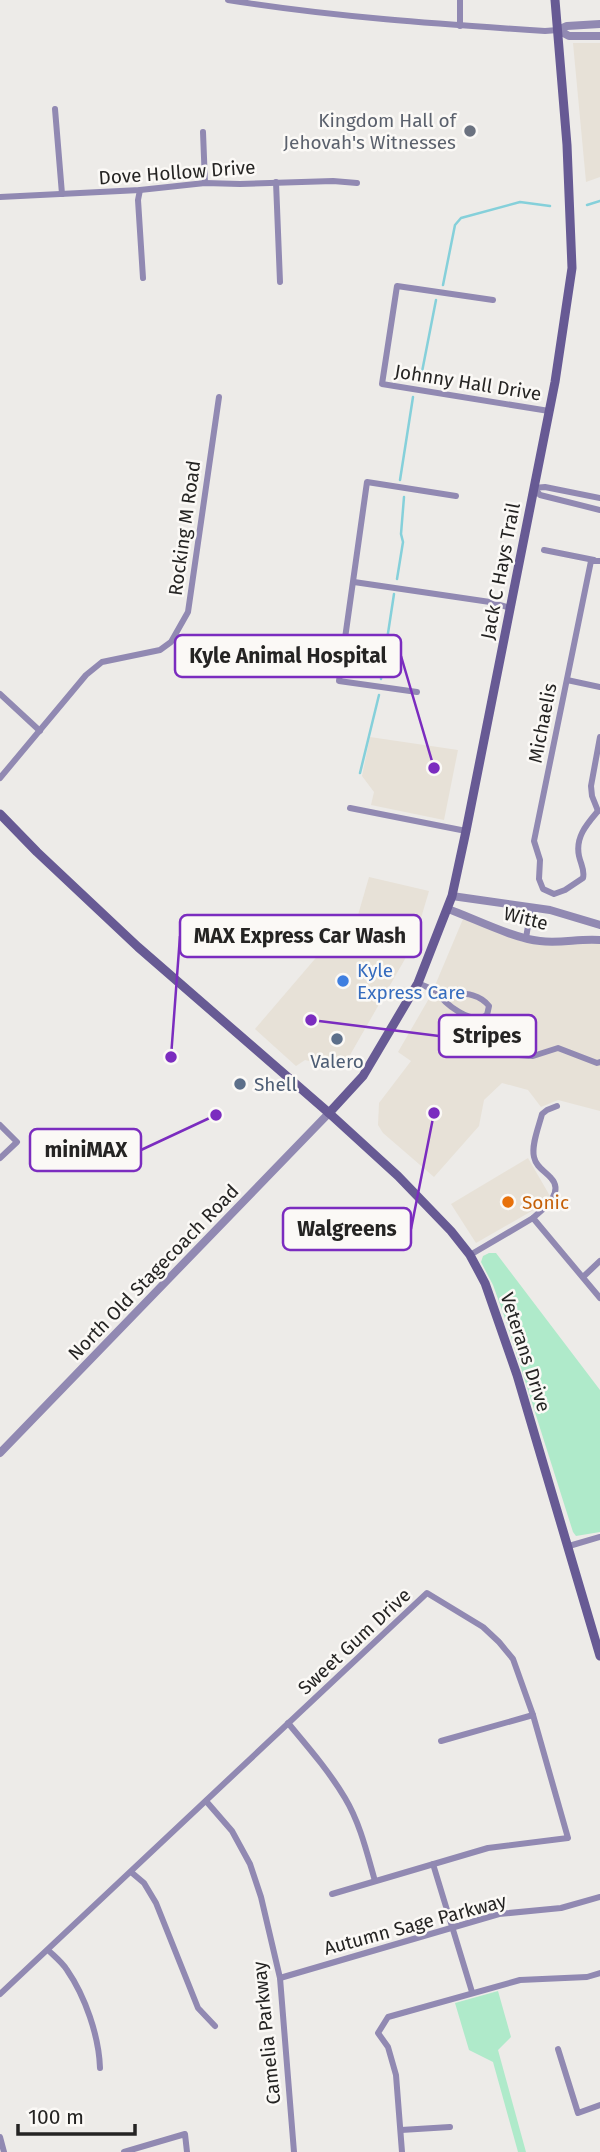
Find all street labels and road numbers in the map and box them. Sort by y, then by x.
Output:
street label: Dove Hollow Drive [98,156,256,189]
street label: Johnny Hall Drive [393,360,543,405]
street label: Rocking M Road [164,459,205,597]
street label: Jack C Hays Trail [476,500,525,641]
street label: Michaelis [523,681,562,765]
street label: Witte [501,902,550,935]
street label: North Old Stagecoach Road [63,1180,243,1365]
street label: Veterans Drive [495,1290,556,1415]
street label: Sweet Gum Drive [293,1583,415,1699]
street label: Autumn Sage Parkway [321,1889,510,1960]
street label: Camelia Parkway [247,1960,285,2106]

